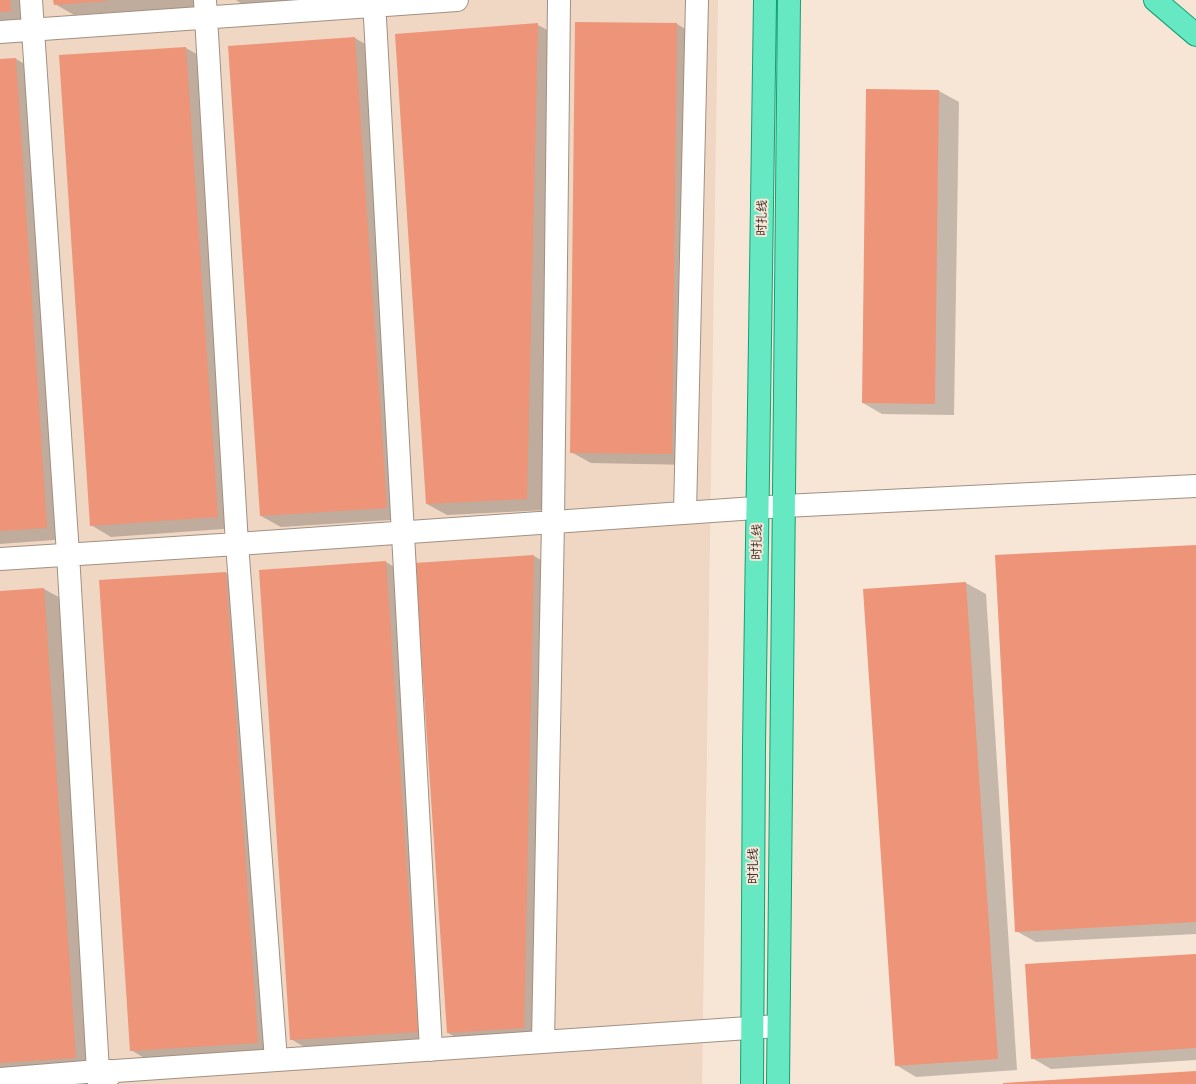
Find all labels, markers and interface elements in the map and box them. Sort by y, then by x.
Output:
street label: 时扎线 [754,200,770,236]
street label: 时扎线 [749,524,765,560]
street label: 时扎线 [746,848,760,884]

